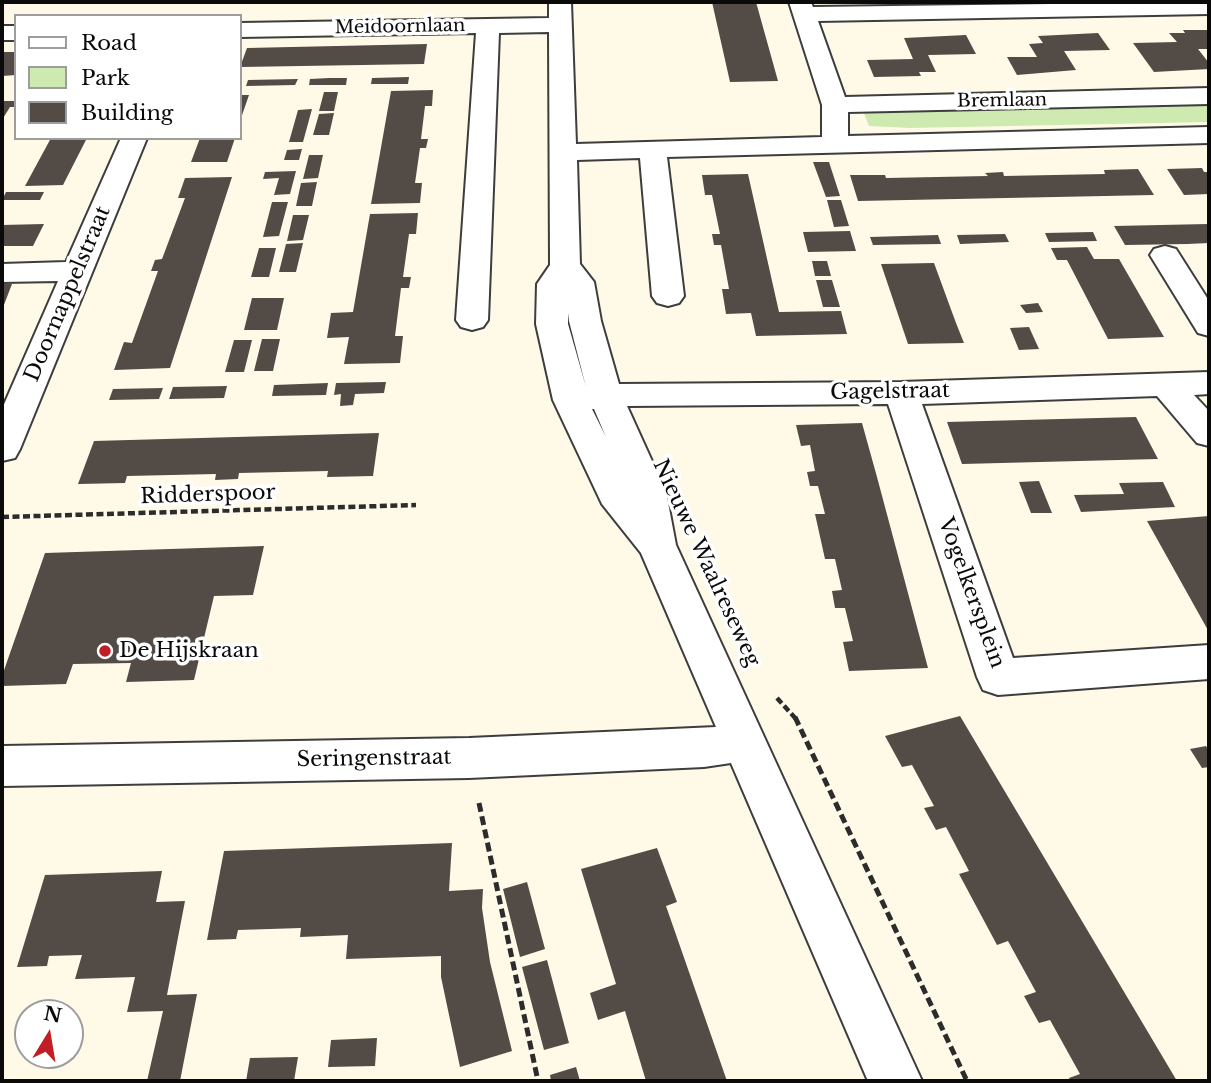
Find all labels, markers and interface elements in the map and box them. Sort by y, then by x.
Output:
legend [14,14,242,140]
street label: Meidoornlaan [335,15,465,39]
text: Road [81,30,137,56]
text: Park [81,65,130,91]
street label: Bremlaan [957,89,1047,113]
text: Building [81,100,173,126]
street label: Doornappelstraat [20,202,116,386]
street label: Gagelstraat [830,378,950,406]
street label: Nieuwe Waalreseweg [647,455,765,671]
street label: Ridderspoor [140,480,276,510]
street label: Vogelkersplein [932,514,1010,672]
place label: De Hijskraan [119,638,259,664]
marker: De Hijskraan [97,643,113,659]
street label: Seringenstraat [296,745,452,773]
north arrow [14,999,84,1069]
text: N [42,1002,64,1028]

